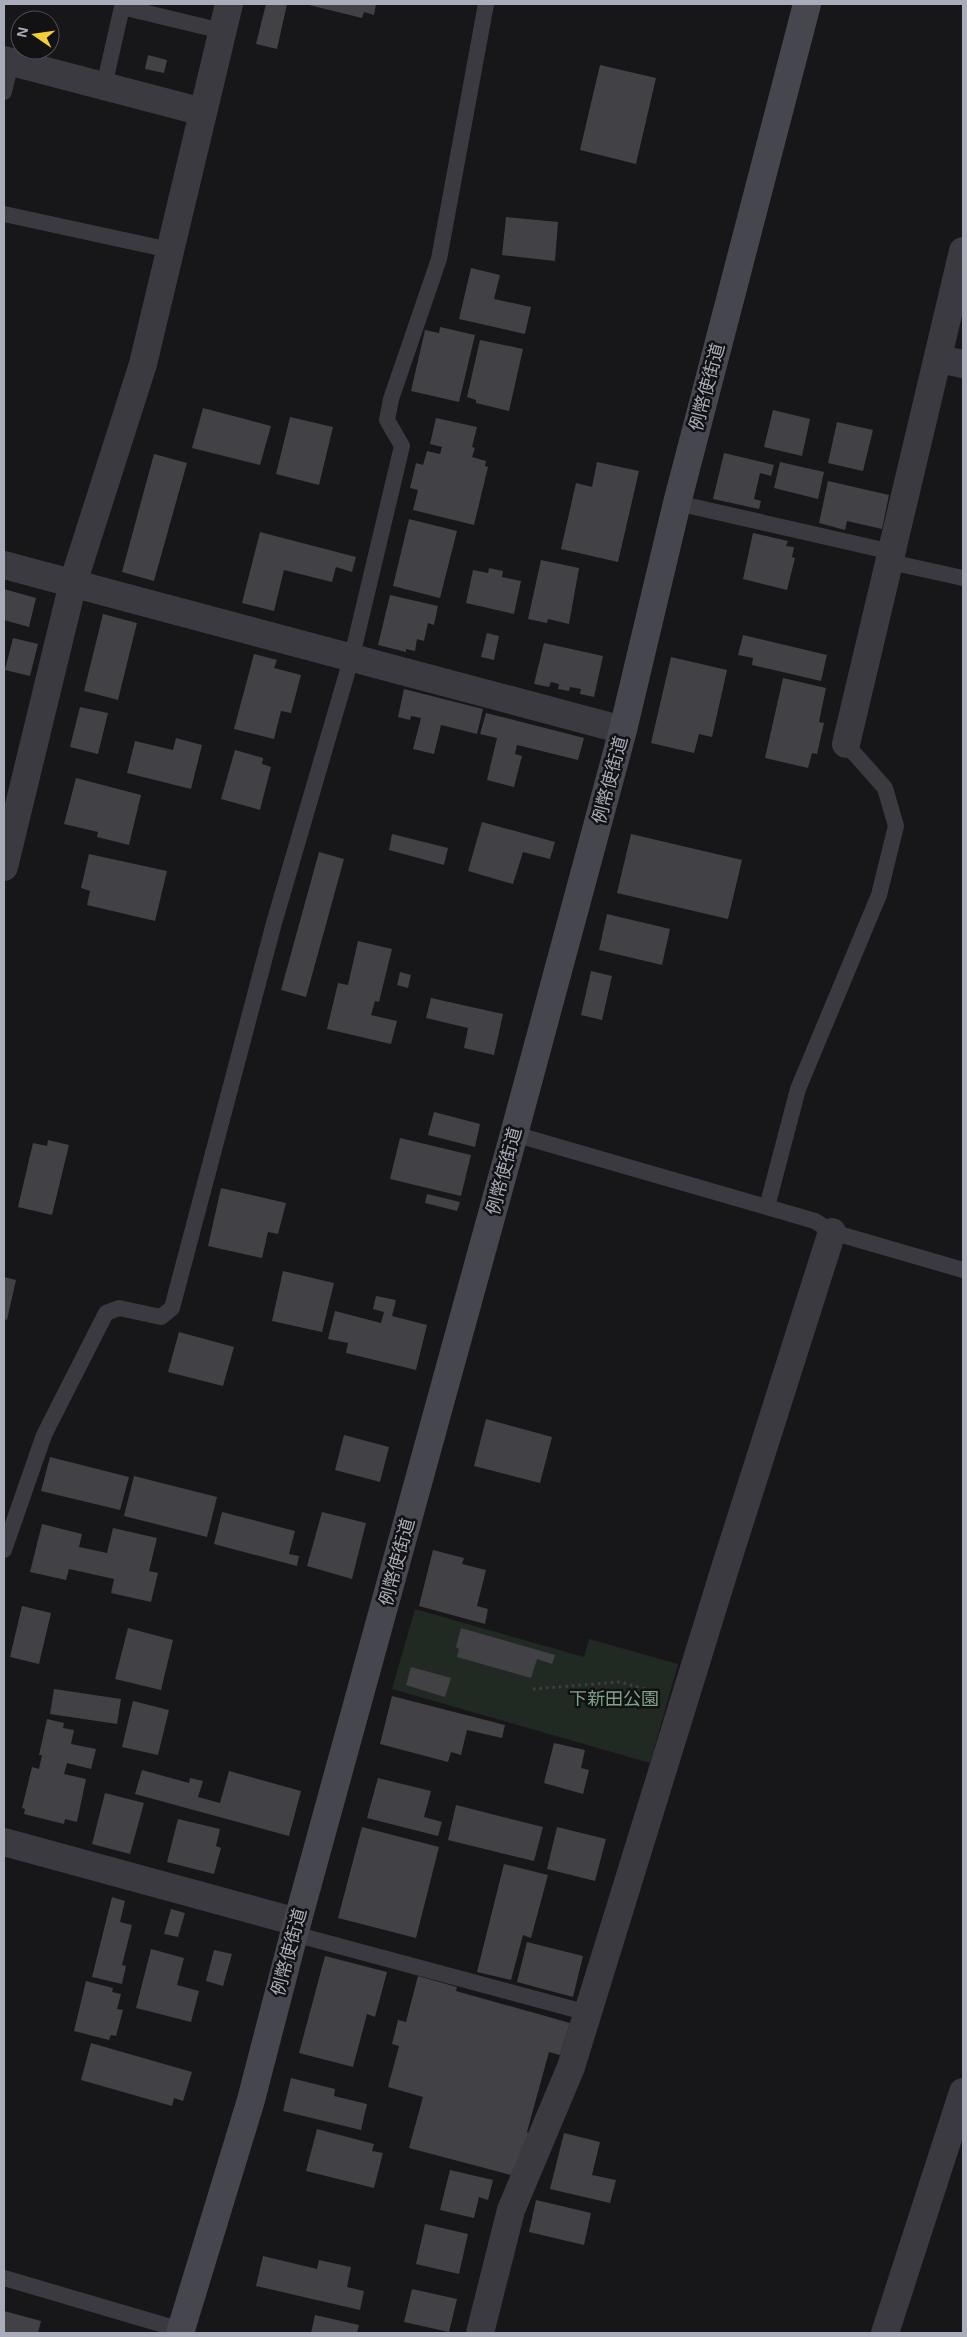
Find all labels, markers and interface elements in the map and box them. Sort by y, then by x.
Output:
north arrow [10,10,60,60]
text: N [13,25,31,39]
street label: 例幣使街道 [686,341,728,433]
street label: 例幣使街道 [589,734,631,826]
street label: 例幣使街道 [483,1125,525,1217]
street label: 例幣使街道 [376,1516,418,1608]
park label: 下新田公園 [569,1689,659,1709]
street label: 例幣使街道 [268,1906,310,1998]

